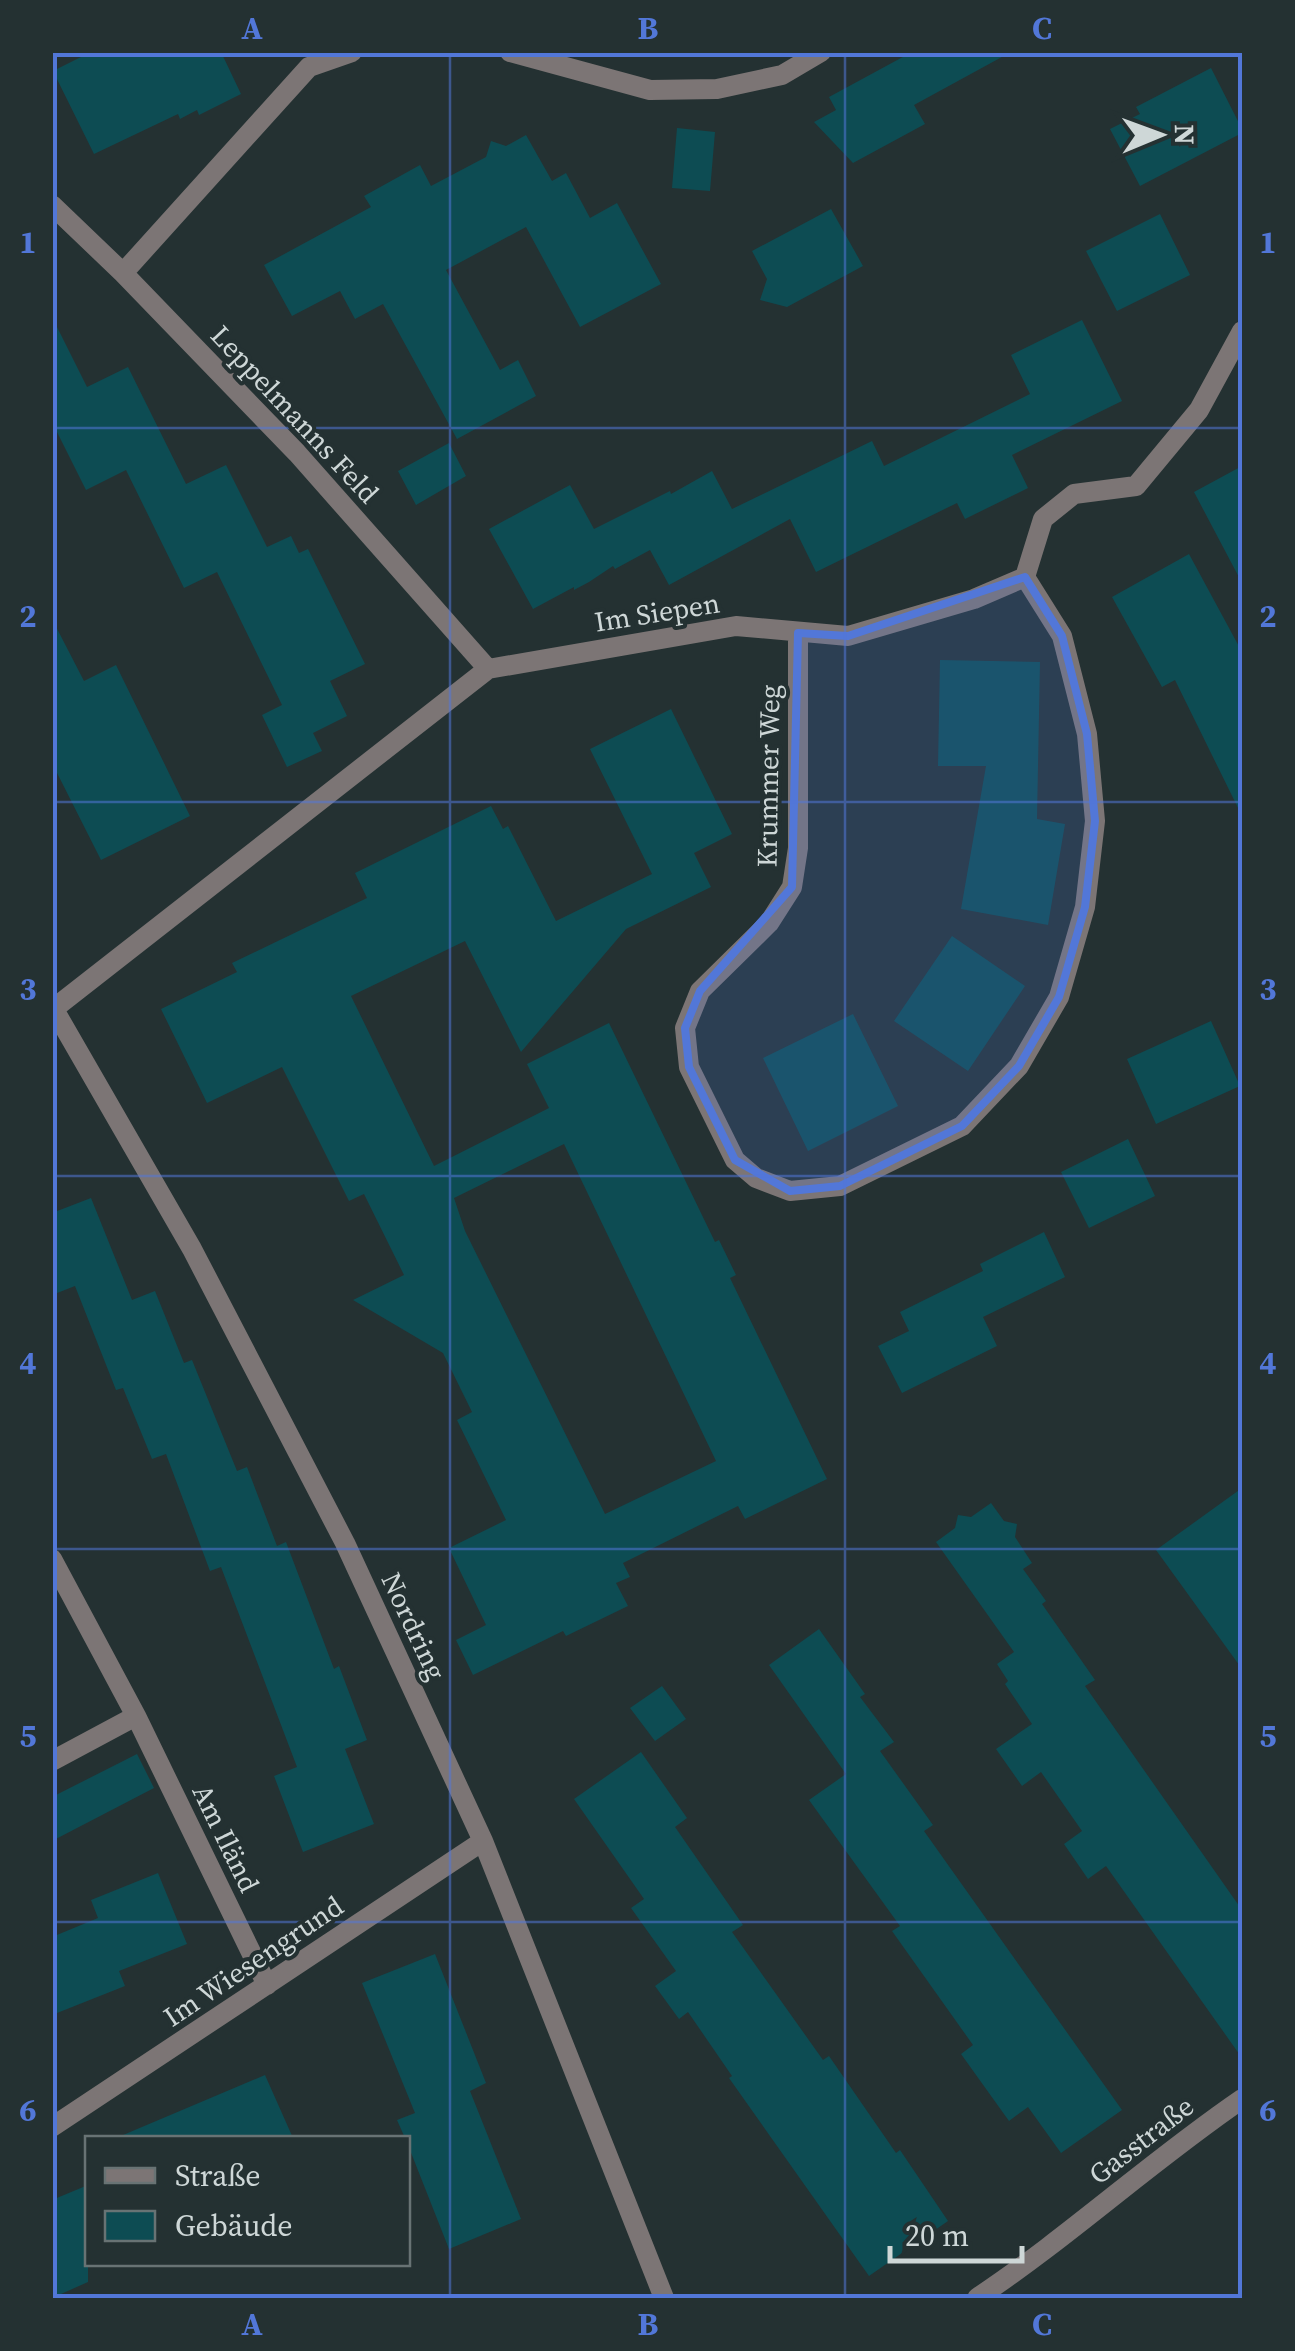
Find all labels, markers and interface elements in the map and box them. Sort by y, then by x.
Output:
text: A [241,6,263,50]
text: B [638,6,659,50]
text: C [1032,6,1052,50]
north arrow [1110,85,1210,185]
text: N [1166,124,1204,145]
text: 1 [19,220,37,264]
text: 1 [1259,220,1277,264]
street label: Leppelmanns Feld [202,317,388,511]
street label: Im Siepen [592,583,722,641]
text: 2 [19,594,37,638]
text: 2 [1259,594,1277,638]
street label: Krummer Weg [747,684,789,868]
text: 3 [19,967,37,1011]
text: 3 [1259,967,1277,1011]
text: 4 [19,1341,37,1385]
text: 4 [1259,1341,1277,1385]
street label: Nordring [373,1566,455,1686]
text: 5 [19,1714,37,1758]
text: 5 [1259,1714,1277,1758]
street label: Am Iländ [184,1778,268,1898]
street label: Im Wiesengrund [156,1887,350,2035]
street label: Gasstraße [1081,2087,1201,2193]
text: 6 [19,2088,37,2132]
text: 6 [1259,2088,1277,2132]
legend [85,2136,410,2266]
text: Straße [175,2155,261,2196]
scale bar [890,2201,1022,2263]
text: Gebäude [175,2205,293,2246]
text: 20 m [905,2215,969,2256]
text: A [241,2302,263,2346]
text: B [638,2302,659,2346]
text: C [1032,2302,1052,2346]

